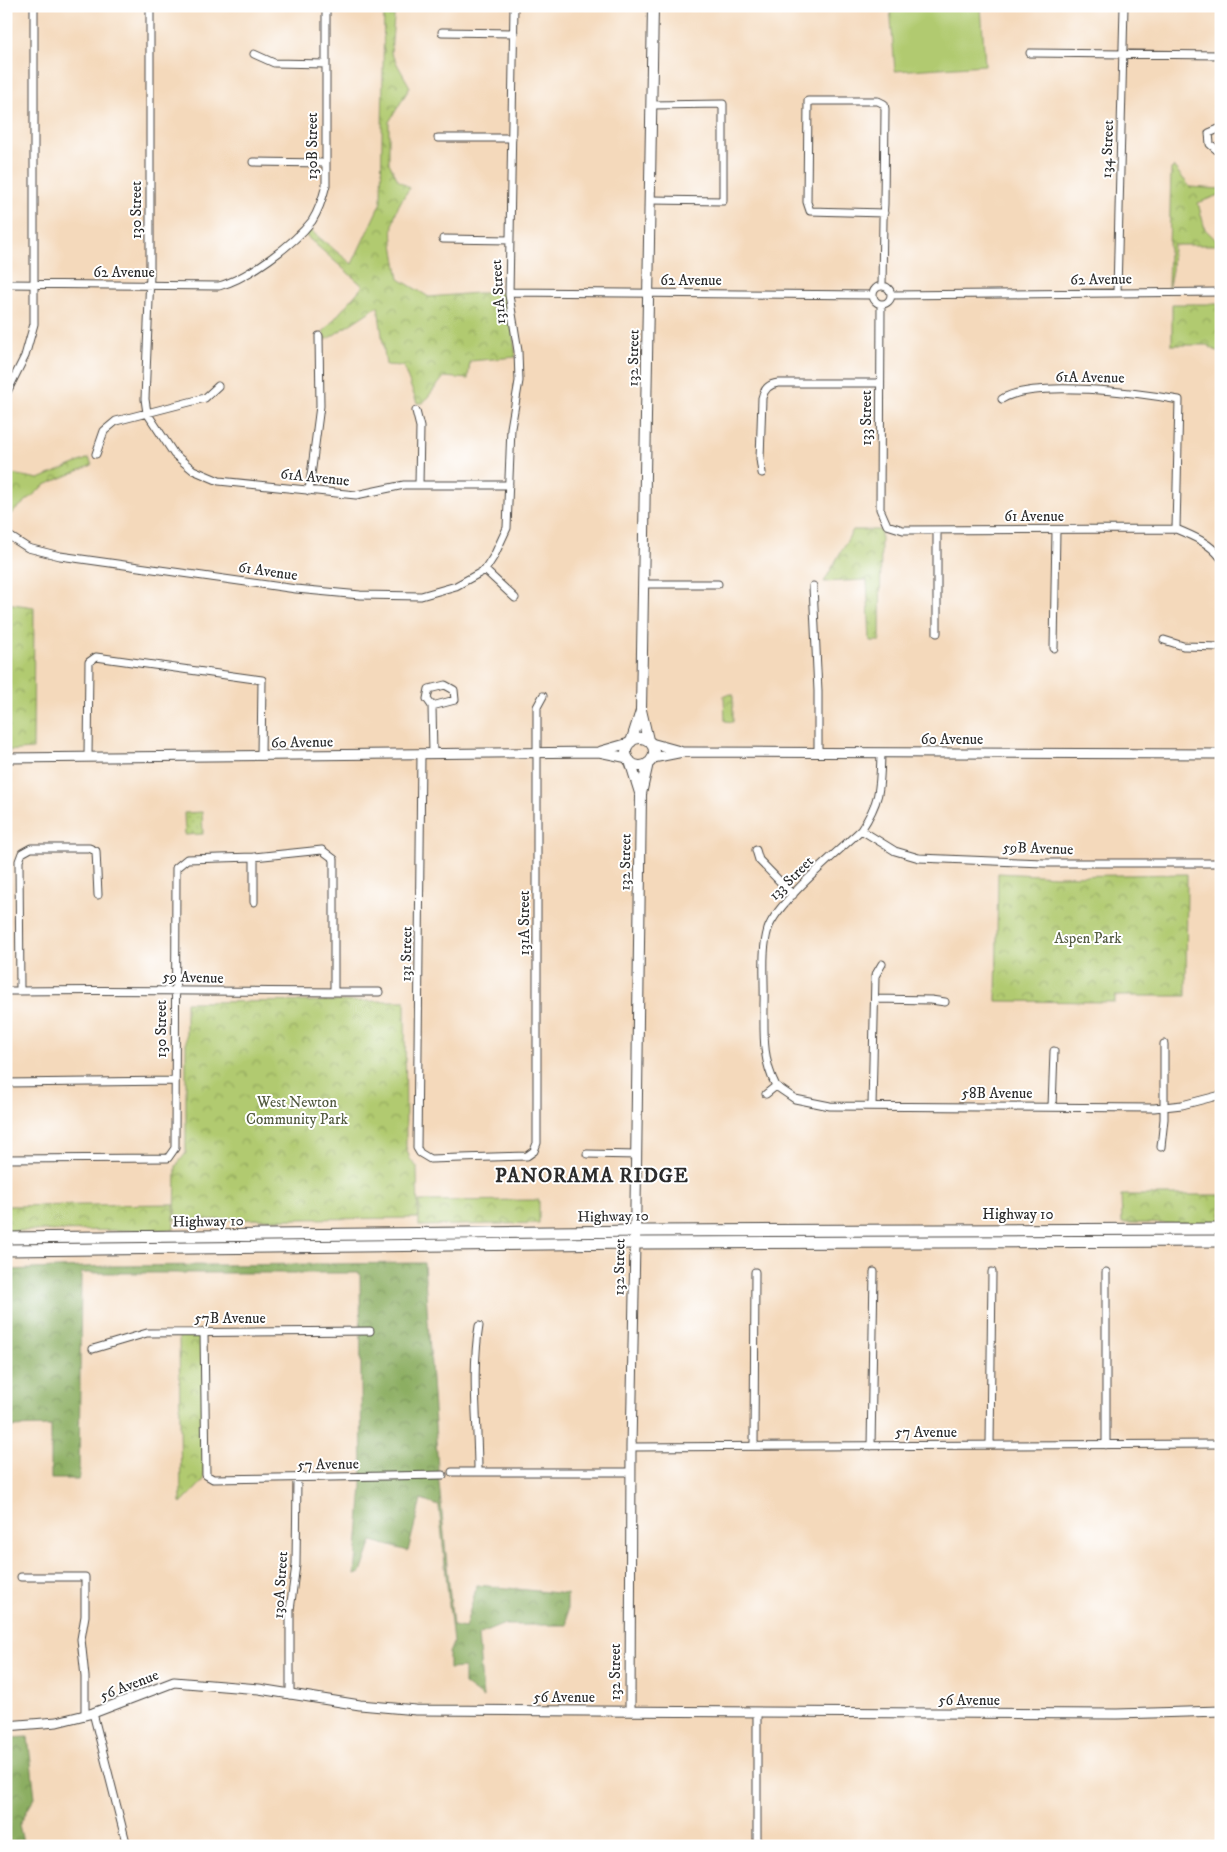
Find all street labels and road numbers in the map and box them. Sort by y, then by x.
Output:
street label: 130B Street [303,112,322,180]
street label: 134 Street [1097,119,1118,179]
street label: 130 Street [127,181,146,239]
street label: 131A Street [487,259,510,325]
street label: 62 Avenue [93,263,155,282]
street label: 62 Avenue [1070,269,1132,290]
street label: 62 Avenue [660,271,722,290]
street label: 132 Street [624,329,644,387]
street label: 61A Avenue [1055,367,1125,388]
street label: 133 Street [857,390,876,446]
street label: 61A Avenue [280,464,350,491]
street label: 61 Avenue [1004,507,1064,526]
street label: 61 Avenue [237,558,299,585]
street label: 60 Avenue [921,730,983,749]
street label: 60 Avenue [271,732,333,753]
street label: 132 Street [616,833,636,891]
street label: 59B Avenue [1002,838,1074,859]
street label: 133 Street [765,852,818,905]
street label: 131A Street [515,890,534,955]
street label: 131 Street [397,926,416,982]
street label: 59 Avenue [162,967,224,988]
street label: 130 Street [152,1000,171,1058]
street label: 58B Avenue [962,1084,1032,1103]
street label: Highway 10 [982,1205,1054,1224]
street label: Highway 10 [577,1206,649,1227]
street label: Highway 10 [172,1211,244,1232]
street label: 132 Street [610,1238,630,1296]
street label: 57B Avenue [194,1309,266,1328]
street label: 57 Avenue [895,1423,957,1442]
street label: 57 Avenue [297,1454,359,1475]
street label: 130A Street [269,1551,292,1619]
street label: 132 Street [606,1643,625,1701]
street label: 56 Avenue [97,1666,161,1705]
street label: 56 Avenue [533,1688,595,1707]
street label: 56 Avenue [938,1691,1000,1710]

